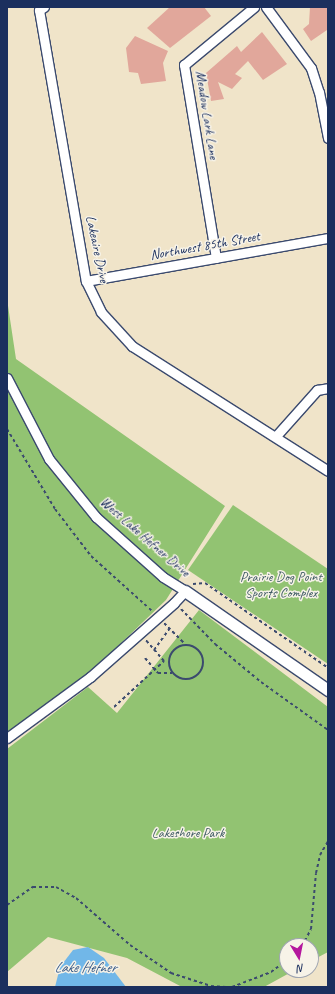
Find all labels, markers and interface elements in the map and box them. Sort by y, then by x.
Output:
street label: Meadow Lark Lane [192,69,222,161]
street label: Lakeaire Drive [82,214,112,284]
street label: Northwest 85th Street [149,228,261,264]
street label: West Lake Hefner Drive [97,493,193,581]
park label: Prairie Dog Point Sports Complex [240,569,322,602]
park label: Lakeshore Park [152,825,224,841]
north arrow [279,938,319,978]
water label: Lake Hefner [54,959,116,977]
text: N [296,961,305,976]

